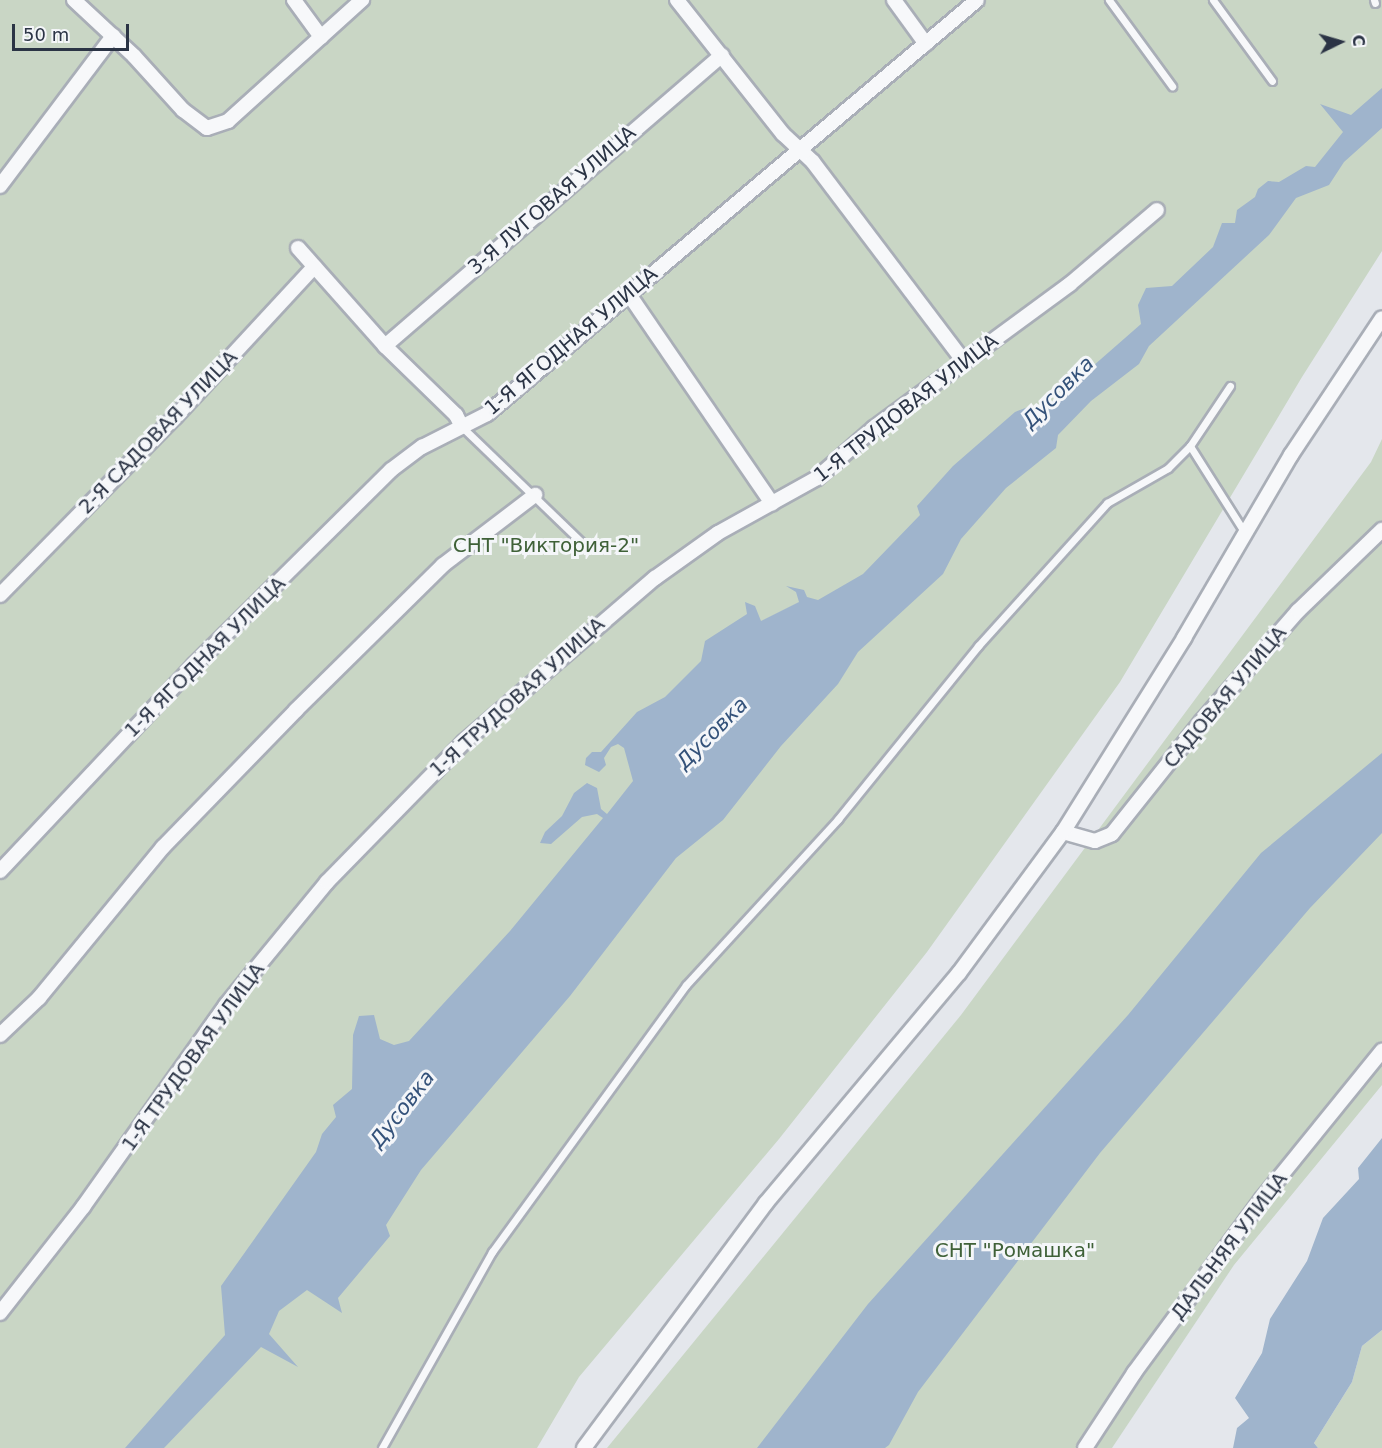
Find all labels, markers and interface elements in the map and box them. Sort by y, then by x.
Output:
scale bar [15,12,132,50]
north arrow [1310,12,1370,72]
text: 50 m [23,24,69,45]
text: С [1348,34,1368,47]
street label: 3-Я ЛУГОВАЯ УЛИЦА [463,121,641,279]
street label: 1-Я ЯГОДНАЯ УЛИЦА [480,262,662,420]
street label: 1-Я ТРУДОВАЯ УЛИЦА [809,329,1003,487]
street label: 2-Я САДОВАЯ УЛИЦА [74,345,242,519]
water label: Дусовка [1017,351,1099,433]
park label: СНТ "Виктория-2" [453,533,639,557]
street label: 1-Я ЯГОДНАЯ УЛИЦА [119,571,291,743]
street label: 1-Я ТРУДОВАЯ УЛИЦА [425,612,609,782]
street label: САДОВАЯ УЛИЦА [1159,621,1291,773]
water label: Дусовка [671,692,753,774]
street label: 1-Я ТРУДОВАЯ УЛИЦА [117,958,269,1156]
water label: Дусовка [364,1065,440,1153]
street label: ДАЛЬНЯЯ УЛИЦА [1166,1167,1292,1325]
park label: СНТ "Ромашка" [935,1238,1095,1262]

